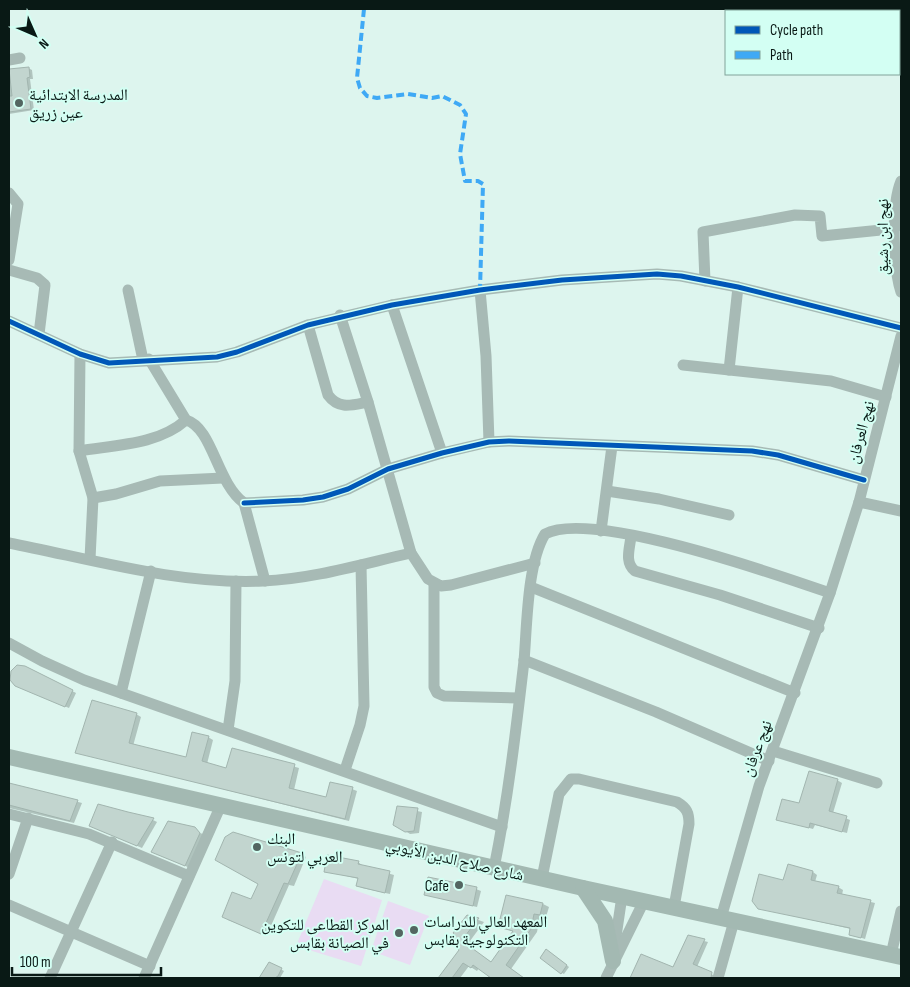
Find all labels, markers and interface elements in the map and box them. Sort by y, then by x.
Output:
north arrow [10,10,60,60]
legend [725,10,900,75]
text: Cycle path [770,21,823,40]
text: N [35,35,52,52]
text: Path [770,46,793,65]
place label: المدرسة الابتدائية عين زريق [29,86,128,123]
marker: المدرسة الابتدائية عين زريق [13,97,25,109]
street label: نهج ابن رشيق [874,199,893,275]
street label: نهج العرفان [844,399,879,466]
street label: نهج عرفان [738,718,777,779]
place label: البنك العربي لتونس [267,830,343,869]
street label: شارع صلاح الدين الأيوبي [384,835,525,888]
marker: البنك العربي لتونس [251,841,263,853]
place label: Cafe [425,877,449,896]
marker: Cafe [453,879,465,891]
place label: المعهد العالي للدراسات التكنولوجية بقابس [424,913,547,950]
place label: المركز القطاعى للتكوين في الصيانة بقابس [261,916,389,955]
marker: المعهد العالي للدراسات التكنولوجية بقابس [408,924,420,936]
marker: المركز القطاعى للتكوين في الصيانة بقابس [393,927,405,939]
scale bar [12,944,161,976]
text: 100 m [20,953,51,972]

